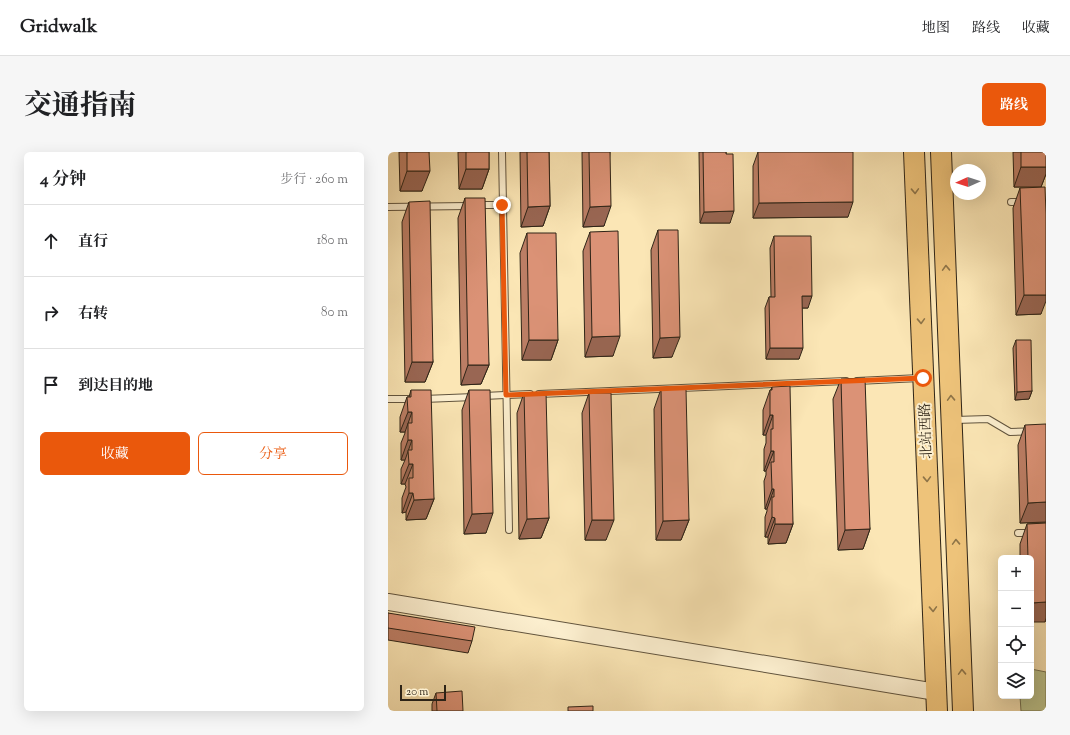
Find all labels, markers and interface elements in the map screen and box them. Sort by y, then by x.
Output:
text: Gridwalk [20,14,97,41]
text: 地图 [922,19,950,39]
text: 路线 [972,19,1000,39]
text: 收藏 [1022,19,1050,39]
button: 路线 [982,83,1046,126]
text: 交通指南 [24,87,136,127]
north arrow [950,164,986,200]
text: 4 分钟 [40,168,86,192]
text: 步行 · 260 m [280,171,348,189]
one-way arrow [911,188,920,194]
route end [493,196,511,214]
icon: ahead [40,230,62,252]
text: 直行 [78,232,108,253]
text: 180 m [317,232,348,250]
one-way arrow [941,265,950,271]
icon: right [40,302,62,324]
text: 右转 [78,304,108,325]
text: 80 m [321,304,348,322]
one-way arrow [917,318,925,324]
route start [914,369,932,387]
icon: arrive [40,374,62,396]
text: 到达目的地 [78,376,153,397]
one-way arrow [946,395,955,401]
street label: 北站西路 [916,403,938,459]
button: 收藏 [40,432,190,475]
button: 分享 [198,432,348,475]
one-way arrow [923,476,932,482]
one-way arrow [952,539,961,545]
map controls [998,555,1034,699]
button: + [998,555,1034,591]
button: − [998,591,1034,627]
one-way arrow [928,606,937,612]
button: locate [998,627,1034,663]
button: layers [998,663,1034,699]
one-way arrow [957,669,966,675]
scale bar [400,683,446,702]
text: 20 m [406,684,428,700]

